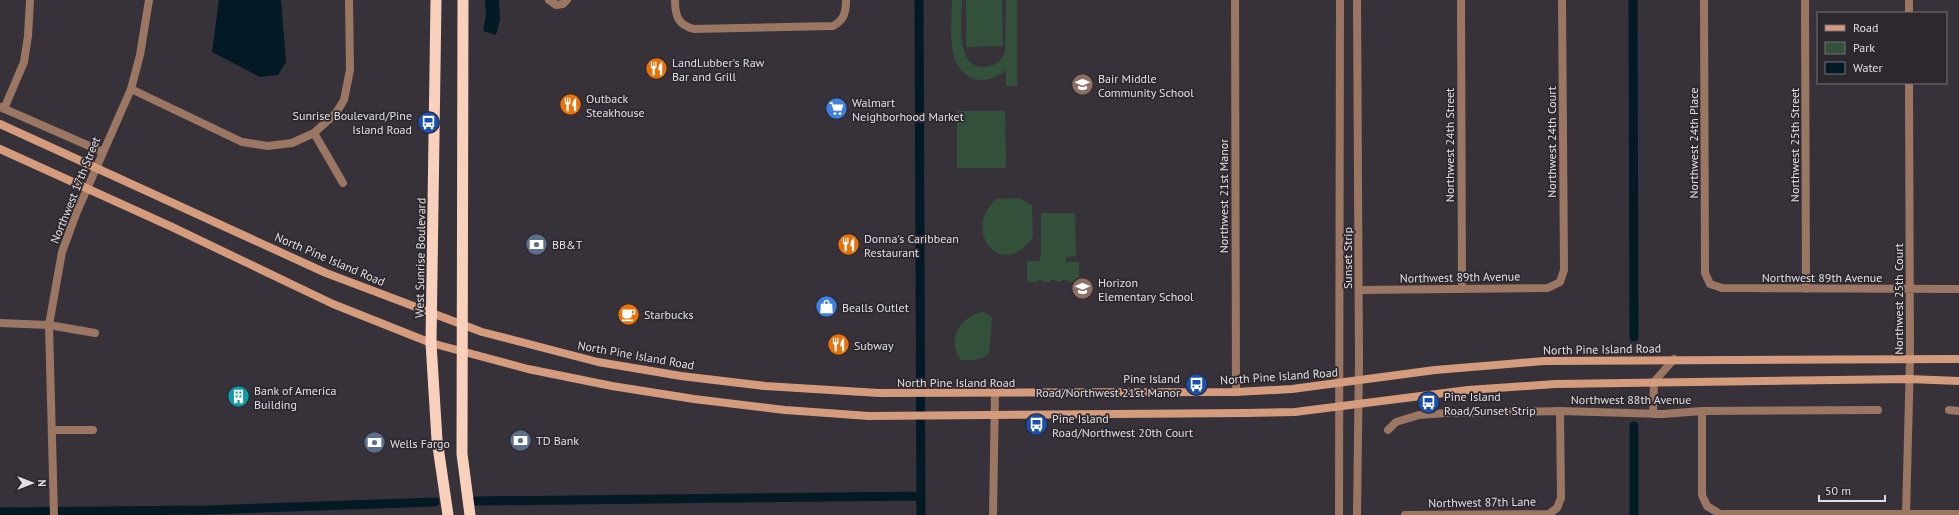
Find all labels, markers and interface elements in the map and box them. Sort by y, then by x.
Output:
legend [1817,12,1947,84]
text: Road [1853,20,1878,35]
text: Park [1853,40,1875,55]
place label: LandLubber's Raw Bar and Grill [672,55,765,84]
restaurant icon: LandLubber's Raw Bar and Grill [644,56,670,82]
text: Water [1853,60,1883,75]
place label: Bair Middle Community School [1098,71,1194,100]
school or university icon: Bair Middle Community School [1069,72,1095,98]
street label: Northwest 24th Court [1544,86,1559,198]
street label: Northwest 24th Place [1686,87,1701,199]
street label: Northwest 24th Street [1442,88,1457,202]
street label: Northwest 25th Street [1787,88,1802,202]
place label: Outback Steakhouse [586,91,645,120]
restaurant icon: Outback Steakhouse [557,92,583,118]
place label: Walmart Neighborhood Market [852,95,964,124]
supermarket icon: Walmart Neighborhood Market [823,96,849,122]
place label: Sunrise Boulevard/Pine Island Road [293,108,412,137]
bus stop icon: Sunrise Boulevard/Pine Island Road [415,109,441,135]
street label: Northwest 17th Street [47,134,103,246]
street label: Northwest 21st Manor [1216,139,1231,253]
street label: West Sunrise Boulevard [411,198,429,318]
street label: Sunset Strip [1340,227,1355,289]
street label: North Pine Island Road [273,229,387,289]
bank icon: BB&T [523,231,549,257]
place label: Donna's Caribbean Restaurant [864,231,959,260]
restaurant icon: Donna's Caribbean Restaurant [836,232,862,258]
place label: BB&T [552,237,583,252]
street label: Northwest 25th Court [1891,243,1906,355]
street label: Northwest 89th Avenue [1400,268,1520,286]
street label: Northwest 89th Avenue [1762,270,1882,285]
place label: Horizon Elementary School [1098,275,1194,304]
school or university icon: Horizon Elementary School [1070,276,1096,302]
shop icon: Bealls Outlet [814,294,840,320]
place label: Bealls Outlet [842,300,909,315]
cafe icon: Starbucks [616,301,642,327]
place label: Starbucks [644,307,694,322]
restaurant icon: Subway [825,332,851,358]
street label: North Pine Island Road [576,337,696,373]
place label: Subway [854,338,894,353]
street label: North Pine Island Road [1543,340,1661,358]
street label: North Pine Island Road [1220,364,1338,388]
place label: Pine Island Road/Northwest 21st Manor [1036,371,1180,400]
bus stop icon: Pine Island Road/Northwest 21st Manor [1183,372,1209,398]
street label: North Pine Island Road [897,375,1015,390]
place label: Bank of America Building [254,383,337,412]
building icon: Bank of America Building [225,384,251,410]
place label: Pine Island Road/Sunset Strip [1444,389,1536,418]
bus stop icon: Pine Island Road/Sunset Strip [1416,390,1442,416]
street label: Northwest 88th Avenue [1571,392,1691,407]
place label: Pine Island Road/Northwest 20th Court [1052,411,1193,440]
bus stop icon: Pine Island Road/Northwest 20th Court [1024,412,1050,438]
bank icon: TD Bank [507,427,533,453]
bank icon: Wells Fargo [362,430,388,456]
place label: TD Bank [536,433,579,448]
place label: Wells Fargo [390,436,450,451]
north arrow [12,463,52,503]
scale bar [1819,477,1885,503]
text: N [35,479,49,487]
text: 50 m [1825,483,1851,498]
street label: Northwest 87th Lane [1428,494,1536,510]

